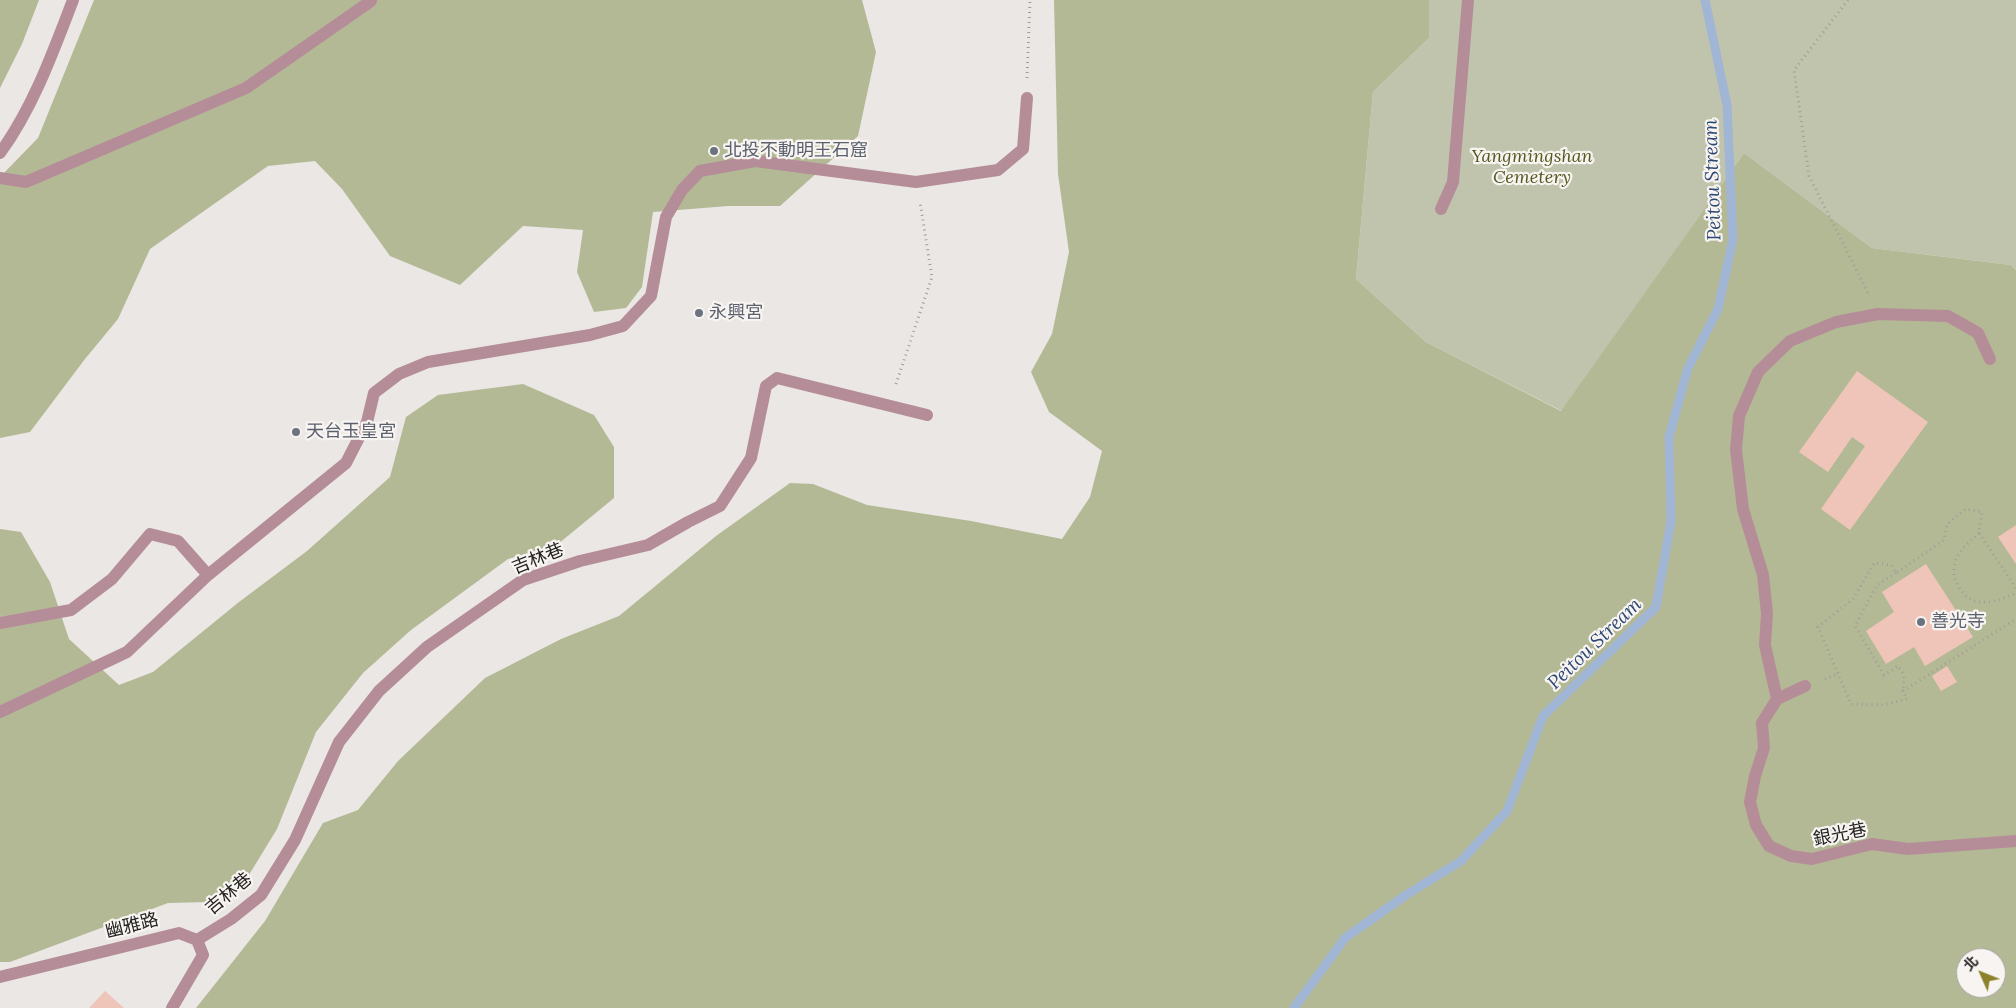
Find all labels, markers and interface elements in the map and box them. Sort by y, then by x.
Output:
water label: Peitou Stream [1699,119,1727,241]
place label: 北投不動明王石窟 [724,140,868,162]
marker: 北投不動明王石窟 [708,145,720,157]
park label: Yangmingshan Cemetery [1471,146,1593,188]
place label: 永興宮 [709,302,763,324]
marker: 永興宮 [693,307,705,319]
place label: 天台玉皇宮 [306,421,396,443]
marker: 天台玉皇宮 [290,426,302,438]
street label: 吉林巷 [509,539,567,579]
water label: Peitou Stream [1543,594,1647,694]
place label: 善光寺 [1931,611,1985,633]
marker: 善光寺 [1915,616,1927,628]
street label: 銀光巷 [1811,819,1869,851]
street label: 吉林巷 [201,868,257,920]
street label: 幽雅路 [103,909,161,943]
north arrow [1956,948,2006,998]
text: 北 [1960,952,1982,975]

